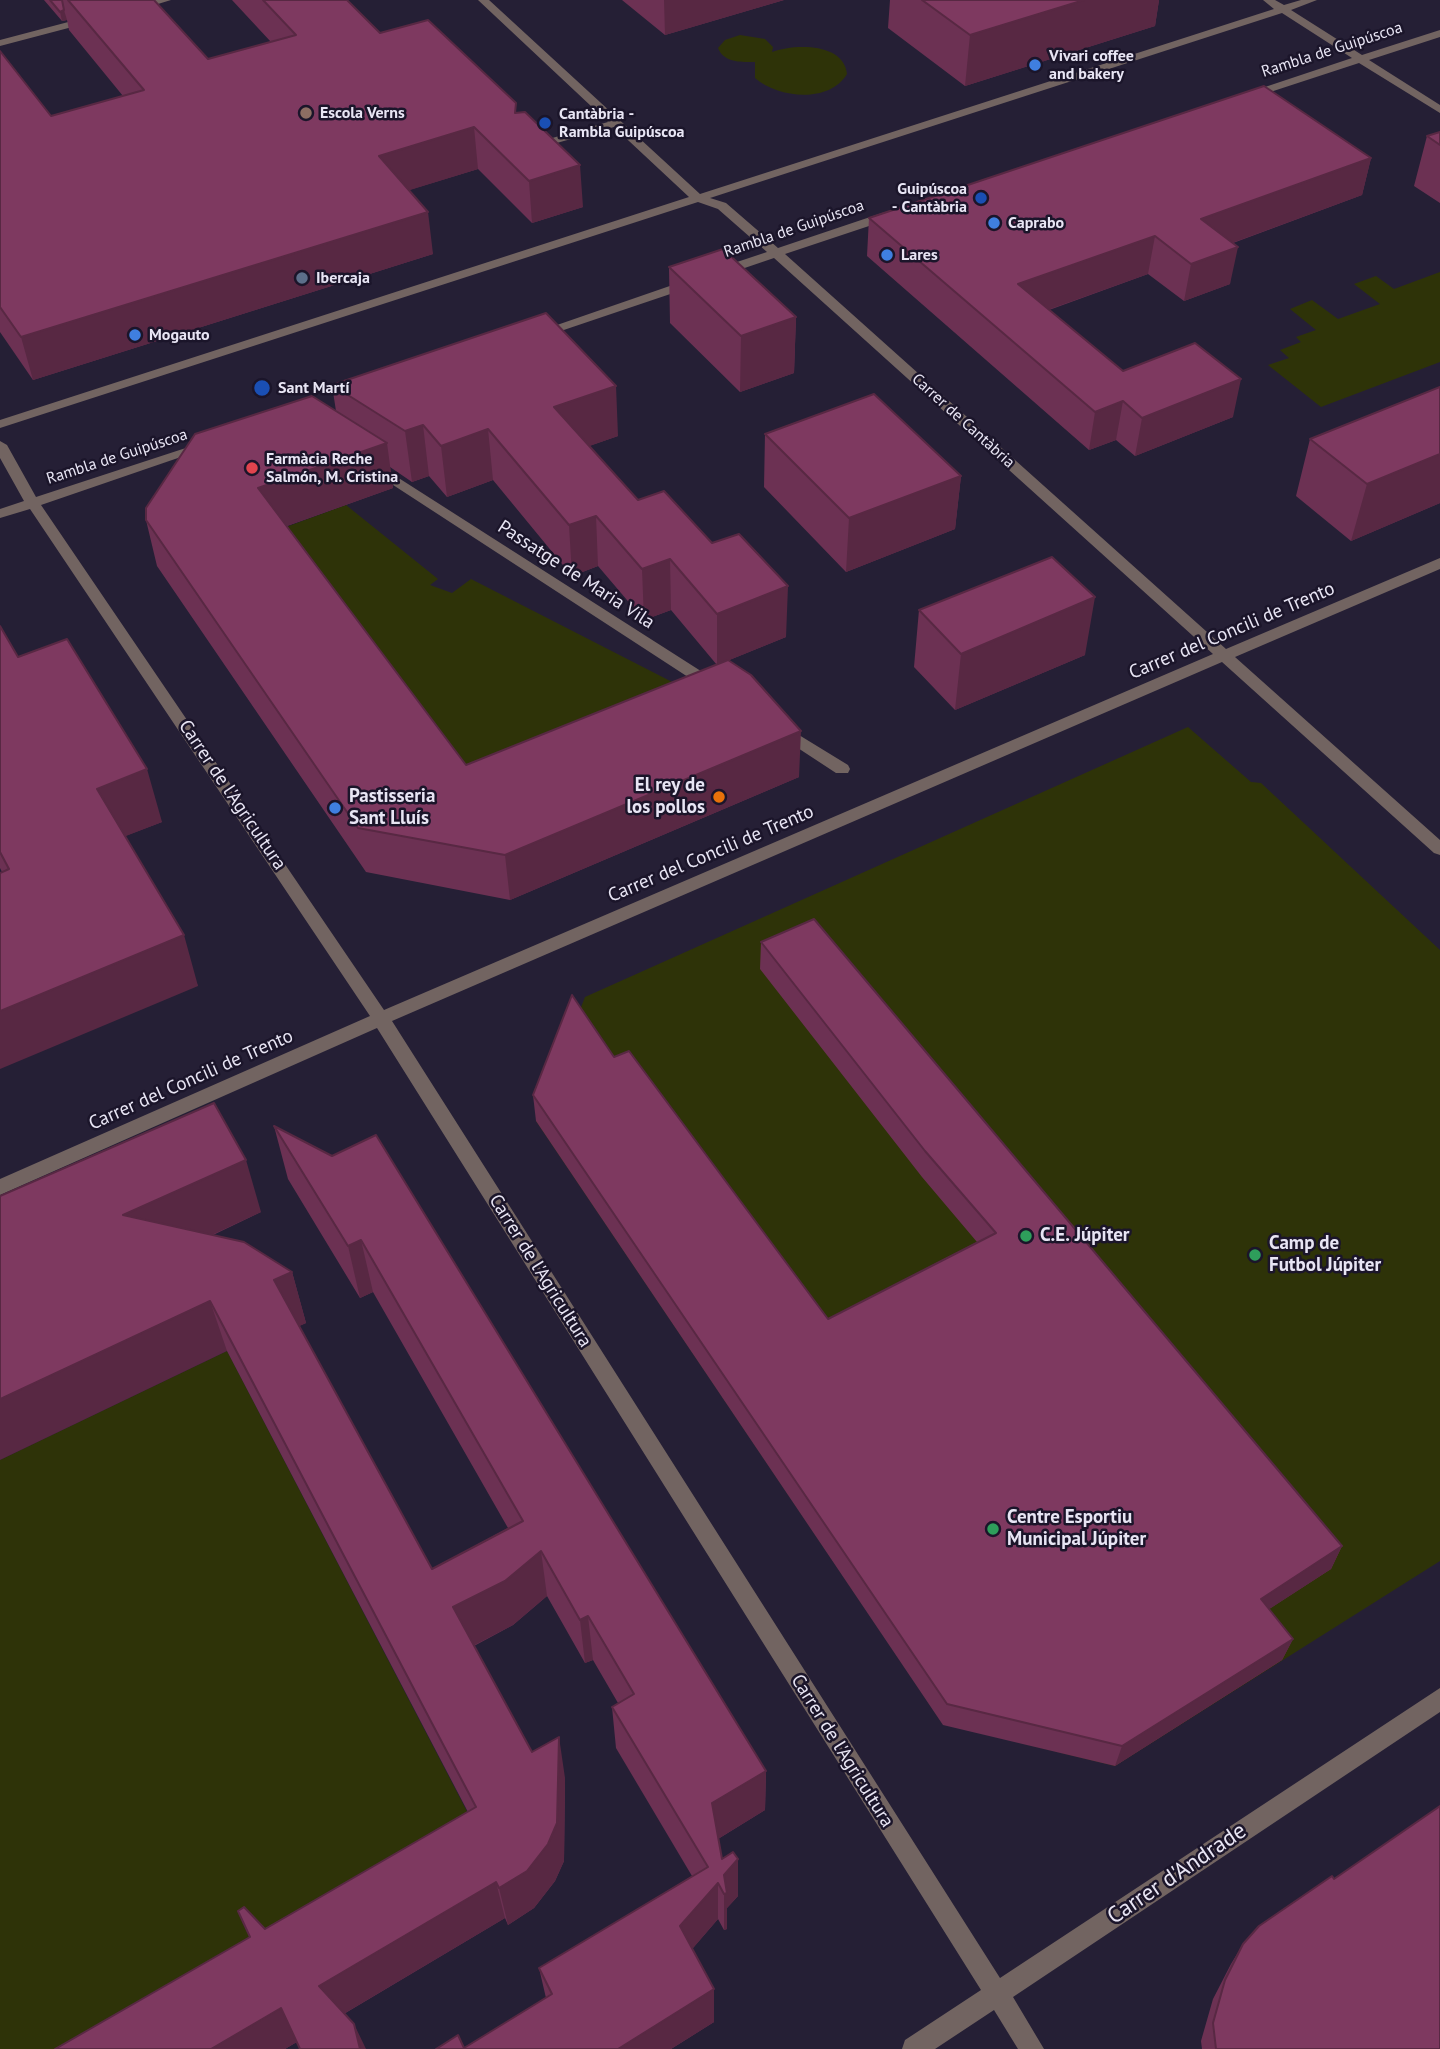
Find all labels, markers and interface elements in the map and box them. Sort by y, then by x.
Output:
street label: Rambla de Guipúscoa [1259,18,1405,82]
place label: Vivari coffee and bakery [1049,46,1134,84]
marker: Vivari coffee and bakery [1027,57,1043,73]
place label: Escola Verns [320,103,405,123]
place label: Cantàbria - Rambla Guipúscoa [559,104,685,142]
marker: Escola Verns [298,105,314,121]
marker: Cantàbria - Rambla Guipúscoa [537,115,553,131]
place label: Guipúscoa - Cantàbria [892,179,967,217]
marker: Guipúscoa - Cantàbria [973,190,989,206]
street label: Rambla de Guipúscoa [721,196,867,262]
place label: Caprabo [1008,213,1064,233]
marker: Caprabo [986,215,1002,231]
place label: Lares [901,245,938,265]
marker: Lares [879,247,895,263]
place label: Ibercaja [316,268,370,288]
marker: Ibercaja [294,270,310,286]
place label: Mogauto [149,325,210,345]
marker: Mogauto [127,327,143,343]
street label: Carrer de Cantàbria [908,370,1018,472]
marker: Sant Martí [252,378,272,398]
place label: Sant Martí [278,378,349,398]
street label: Rambla de Guipúscoa [44,425,190,489]
place label: Farmàcia Reche Salmón, M. Cristina [266,449,398,487]
marker: Farmàcia Reche Salmón, M. Cristina [244,460,260,476]
street label: Passatge de Maria Vila [493,516,659,634]
street label: Carrer del Concili de Trento [1126,577,1338,685]
street label: Carrer de l'Agricultura [173,716,291,874]
place label: El rey de los pollos [627,775,705,819]
place label: Pastisseria Sant Lluís [349,786,435,830]
marker: El rey de los pollos [711,789,727,805]
marker: Pastisseria Sant Lluís [327,800,343,816]
street label: Carrer del Concili de Trento [605,800,817,908]
street label: Carrer del Concili de Trento [85,1025,297,1135]
street label: Carrer de l'Agricultura [484,1190,596,1352]
place label: C.E. Júpiter [1040,1225,1129,1247]
marker: C.E. Júpiter [1018,1228,1034,1244]
place label: Camp de Futbol Júpiter [1269,1233,1381,1277]
marker: Camp de Futbol Júpiter [1247,1247,1263,1263]
place label: Centre Esportiu Municipal Júpiter [1007,1507,1146,1551]
marker: Centre Esportiu Municipal Júpiter [985,1521,1001,1537]
street label: Carrer de l'Agricultura [786,1670,898,1832]
street label: Carrer d'Andrade [1102,1817,1252,1931]

